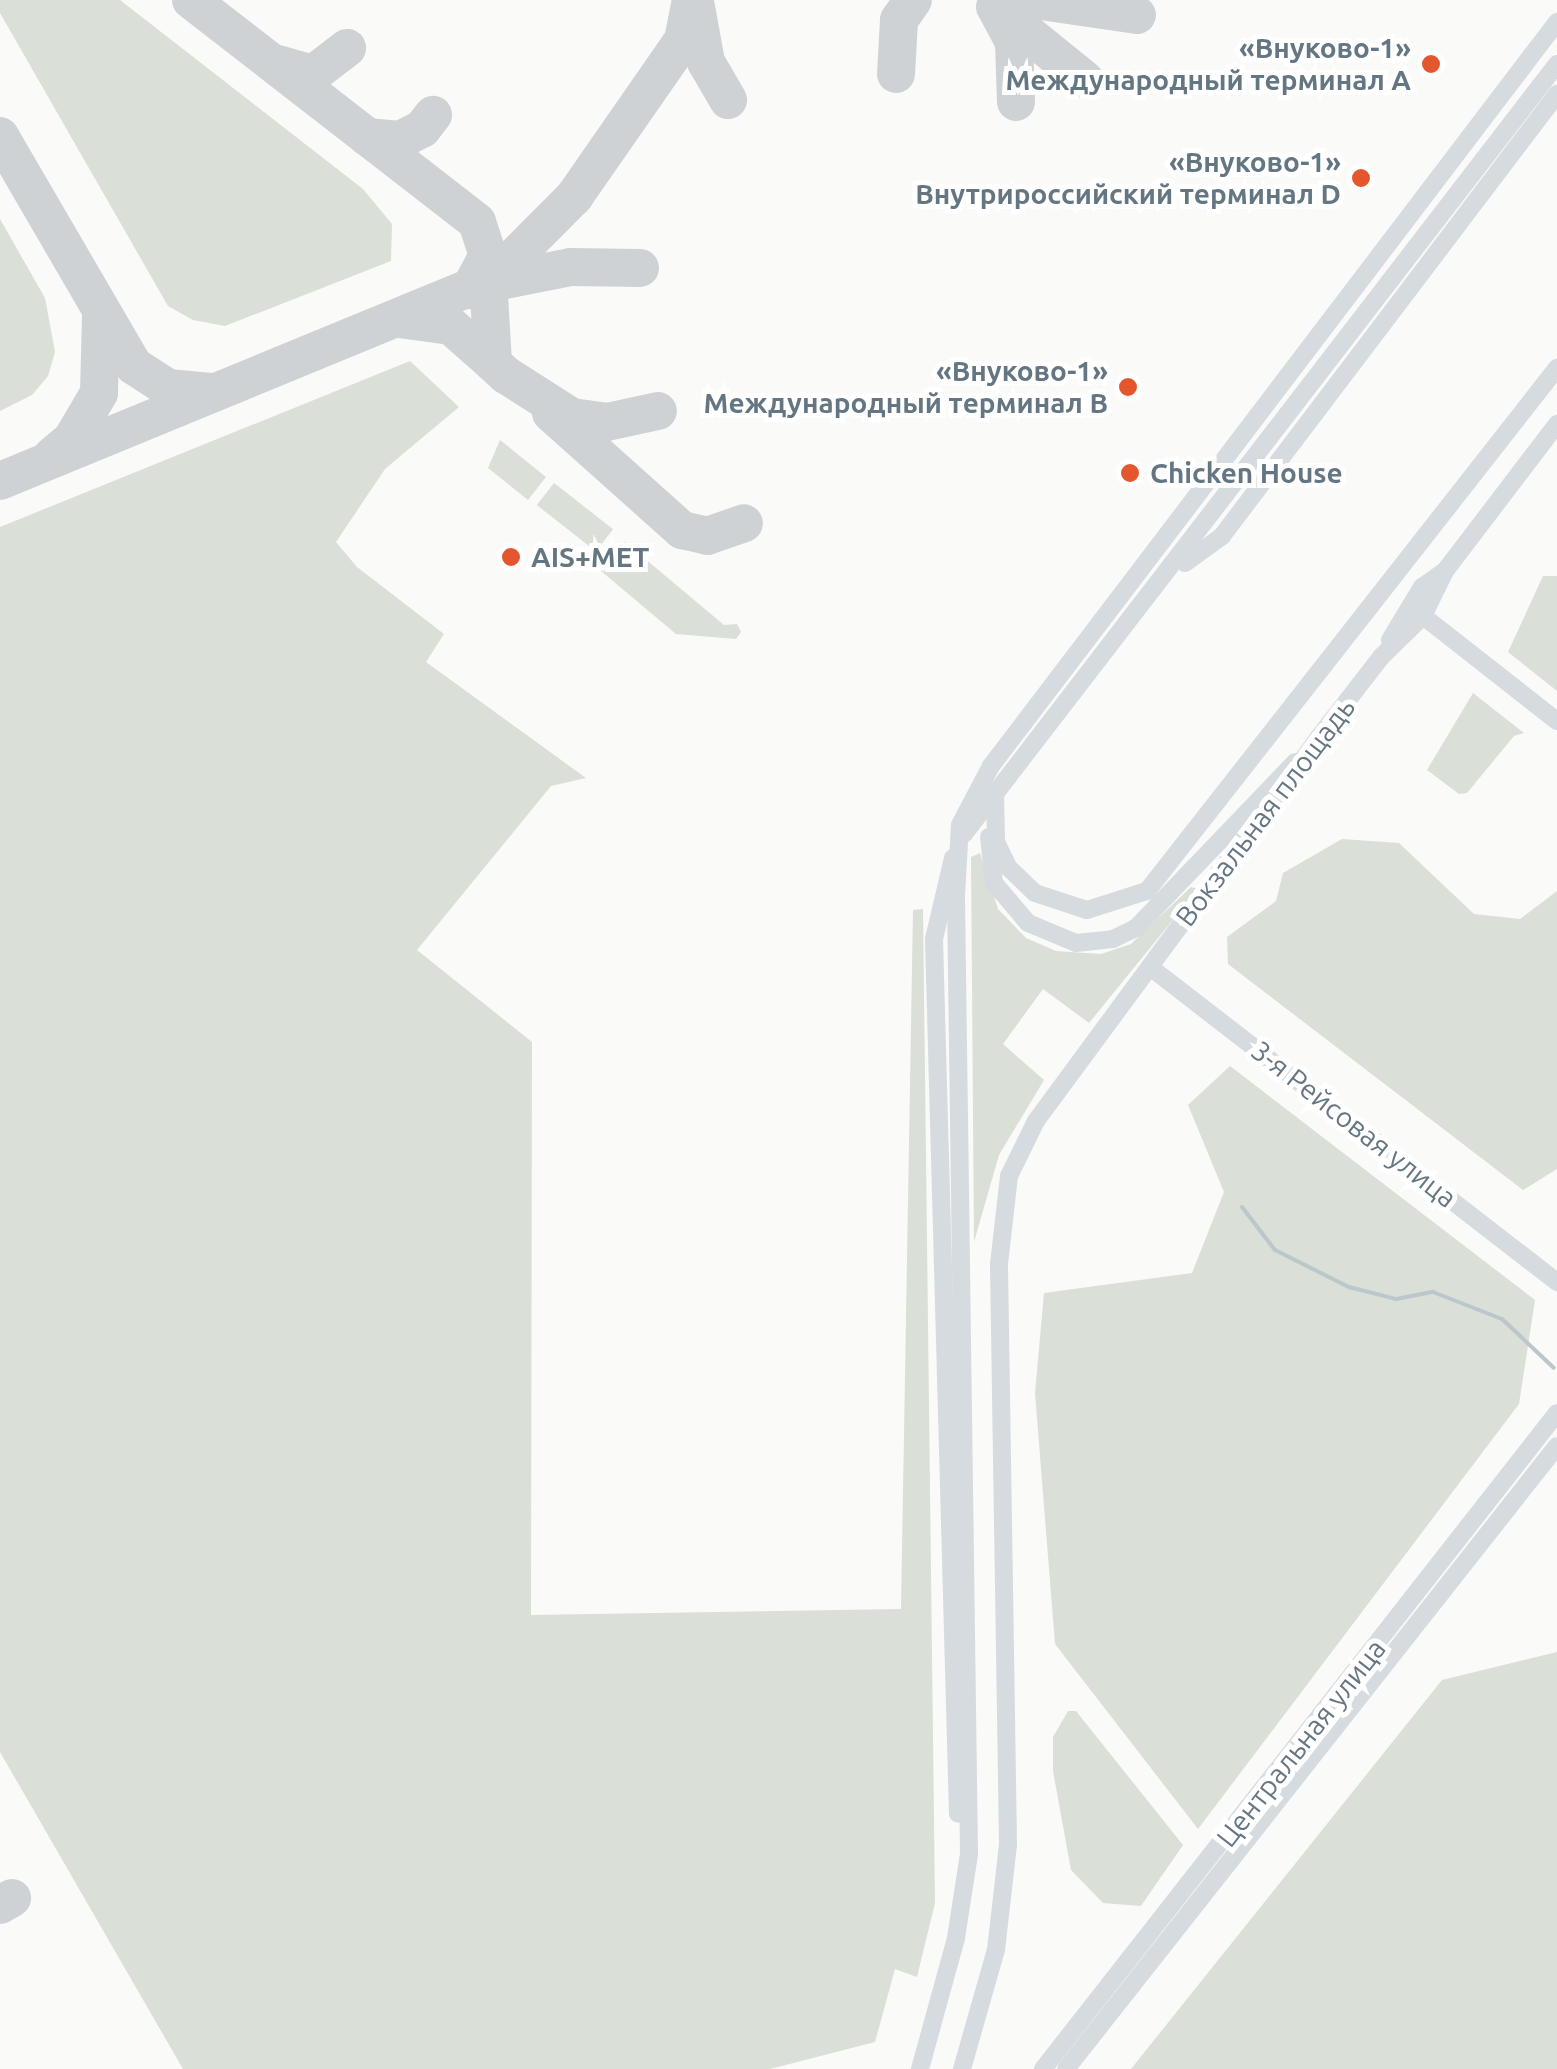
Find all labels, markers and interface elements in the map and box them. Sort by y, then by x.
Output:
place label: «Внуково-1» Международный терминал А [1005,31,1411,97]
marker: «Внуково-1» Международный терминал А [1420,53,1442,75]
place label: «Внуково-1» Внутрироссийский терминал D [915,145,1341,211]
marker: «Внуково-1» Внутрироссийский терминал D [1350,167,1372,189]
place label: «Внуково-1» Международный терминал B [703,354,1108,420]
marker: «Внуково-1» Международный терминал B [1117,376,1139,398]
place label: Chicken House [1150,456,1343,490]
marker: Chicken House [1119,462,1141,484]
place label: AIS+MET [531,540,649,574]
marker: AIS+MET [500,546,522,568]
street label: Вокзальная площадь [1168,691,1362,933]
street label: 3-я Рейсовая улица [1245,1034,1463,1214]
street label: Центральная улица [1209,1632,1393,1854]

